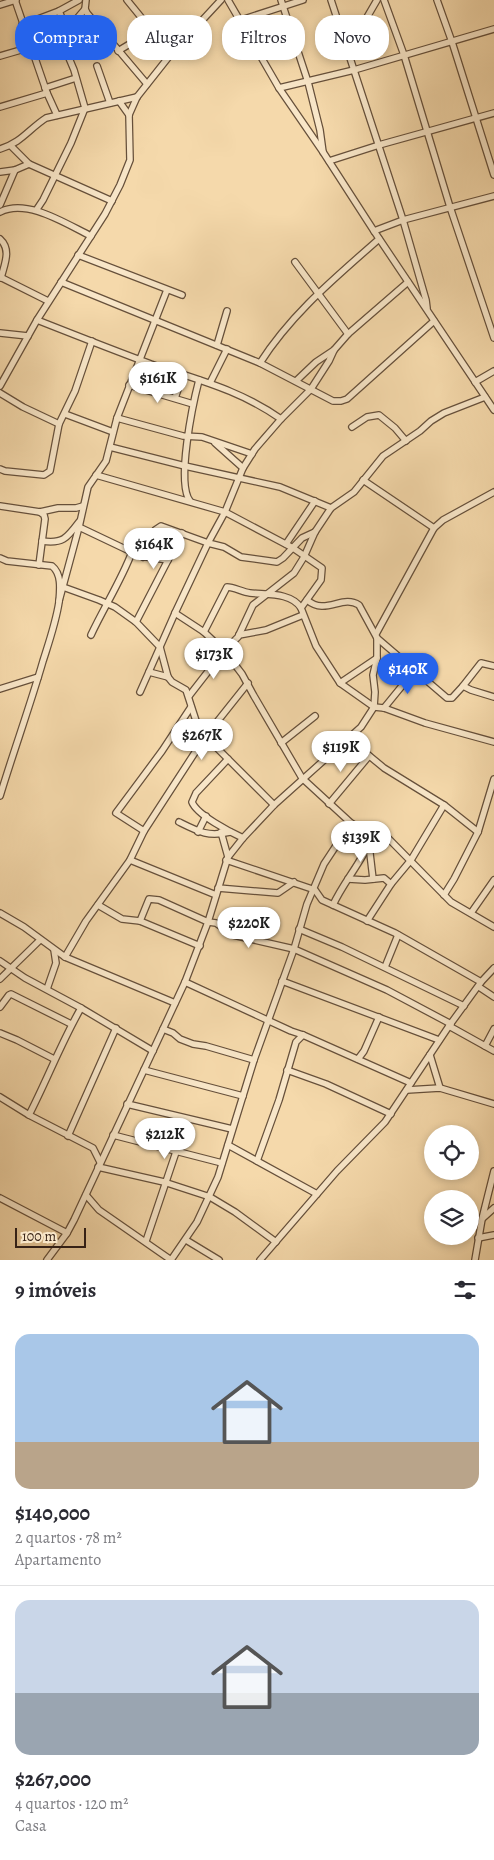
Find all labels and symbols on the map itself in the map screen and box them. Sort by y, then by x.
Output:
pin: $161K [123,362,193,404]
pin: $164K [119,528,189,570]
pin: $173K [179,638,249,680]
pin: $140K [373,652,443,695]
pin: $267K [167,718,237,761]
pin: $119K [306,730,376,773]
pin: $139K [326,820,396,863]
pin: $220K [214,906,284,949]
pin: $212K [130,1118,200,1160]
scale bar [15,1225,86,1248]

